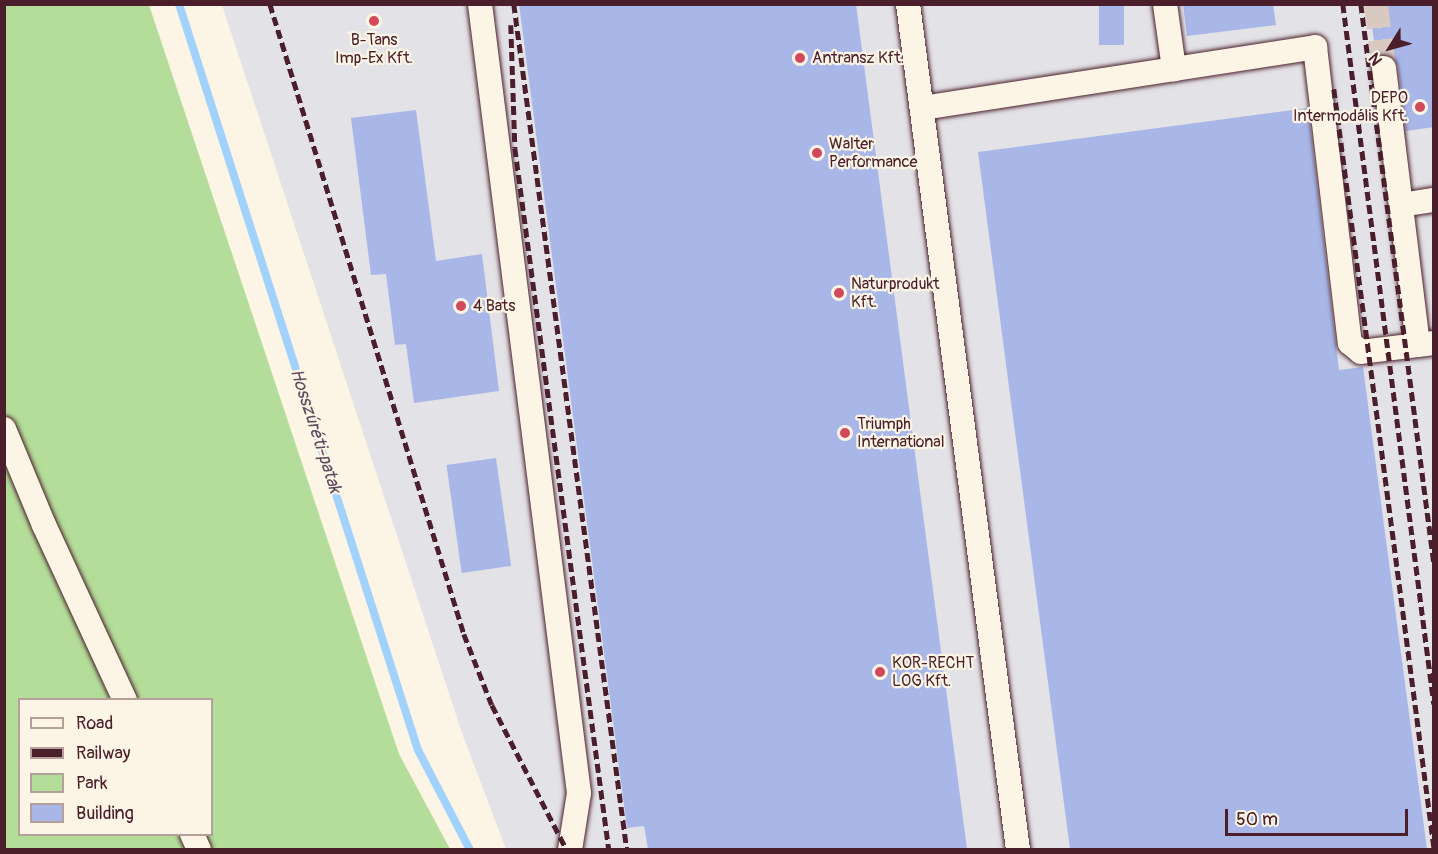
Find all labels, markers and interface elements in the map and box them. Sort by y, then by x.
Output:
marker: B-Tans Imp-Ex Kft. [367,14,381,28]
north arrow [1360,18,1420,78]
place label: B-Tans Imp-Ex Kft. [335,30,413,68]
place label: Antransz Kft. [812,48,904,68]
text: N [1364,48,1387,69]
marker: Antransz Kft. [793,51,807,65]
place label: DEPO Intermodális Kft. [1293,88,1408,126]
marker: DEPO Intermodális Kft. [1413,100,1427,114]
place label: Walter Performance [829,134,918,172]
marker: Walter Performance [810,146,824,160]
place label: Naturprodukt Kft. [851,274,940,312]
marker: Naturprodukt Kft. [832,286,846,300]
place label: 4 Bats [473,296,515,316]
marker: 4 Bats [454,299,468,313]
water label: Hosszúréti-patak [285,366,345,496]
place label: Triumph International [857,414,945,452]
marker: Triumph International [838,426,852,440]
place label: KOR-RECHT LOG Kft. [892,653,974,691]
marker: KOR-RECHT LOG Kft. [873,665,887,679]
legend [18,698,213,836]
text: Road [76,712,113,735]
text: Railway [76,742,131,765]
text: Park [76,772,108,795]
scale bar [1228,797,1411,835]
text: Building [76,802,134,825]
text: 50 m [1236,808,1278,831]

